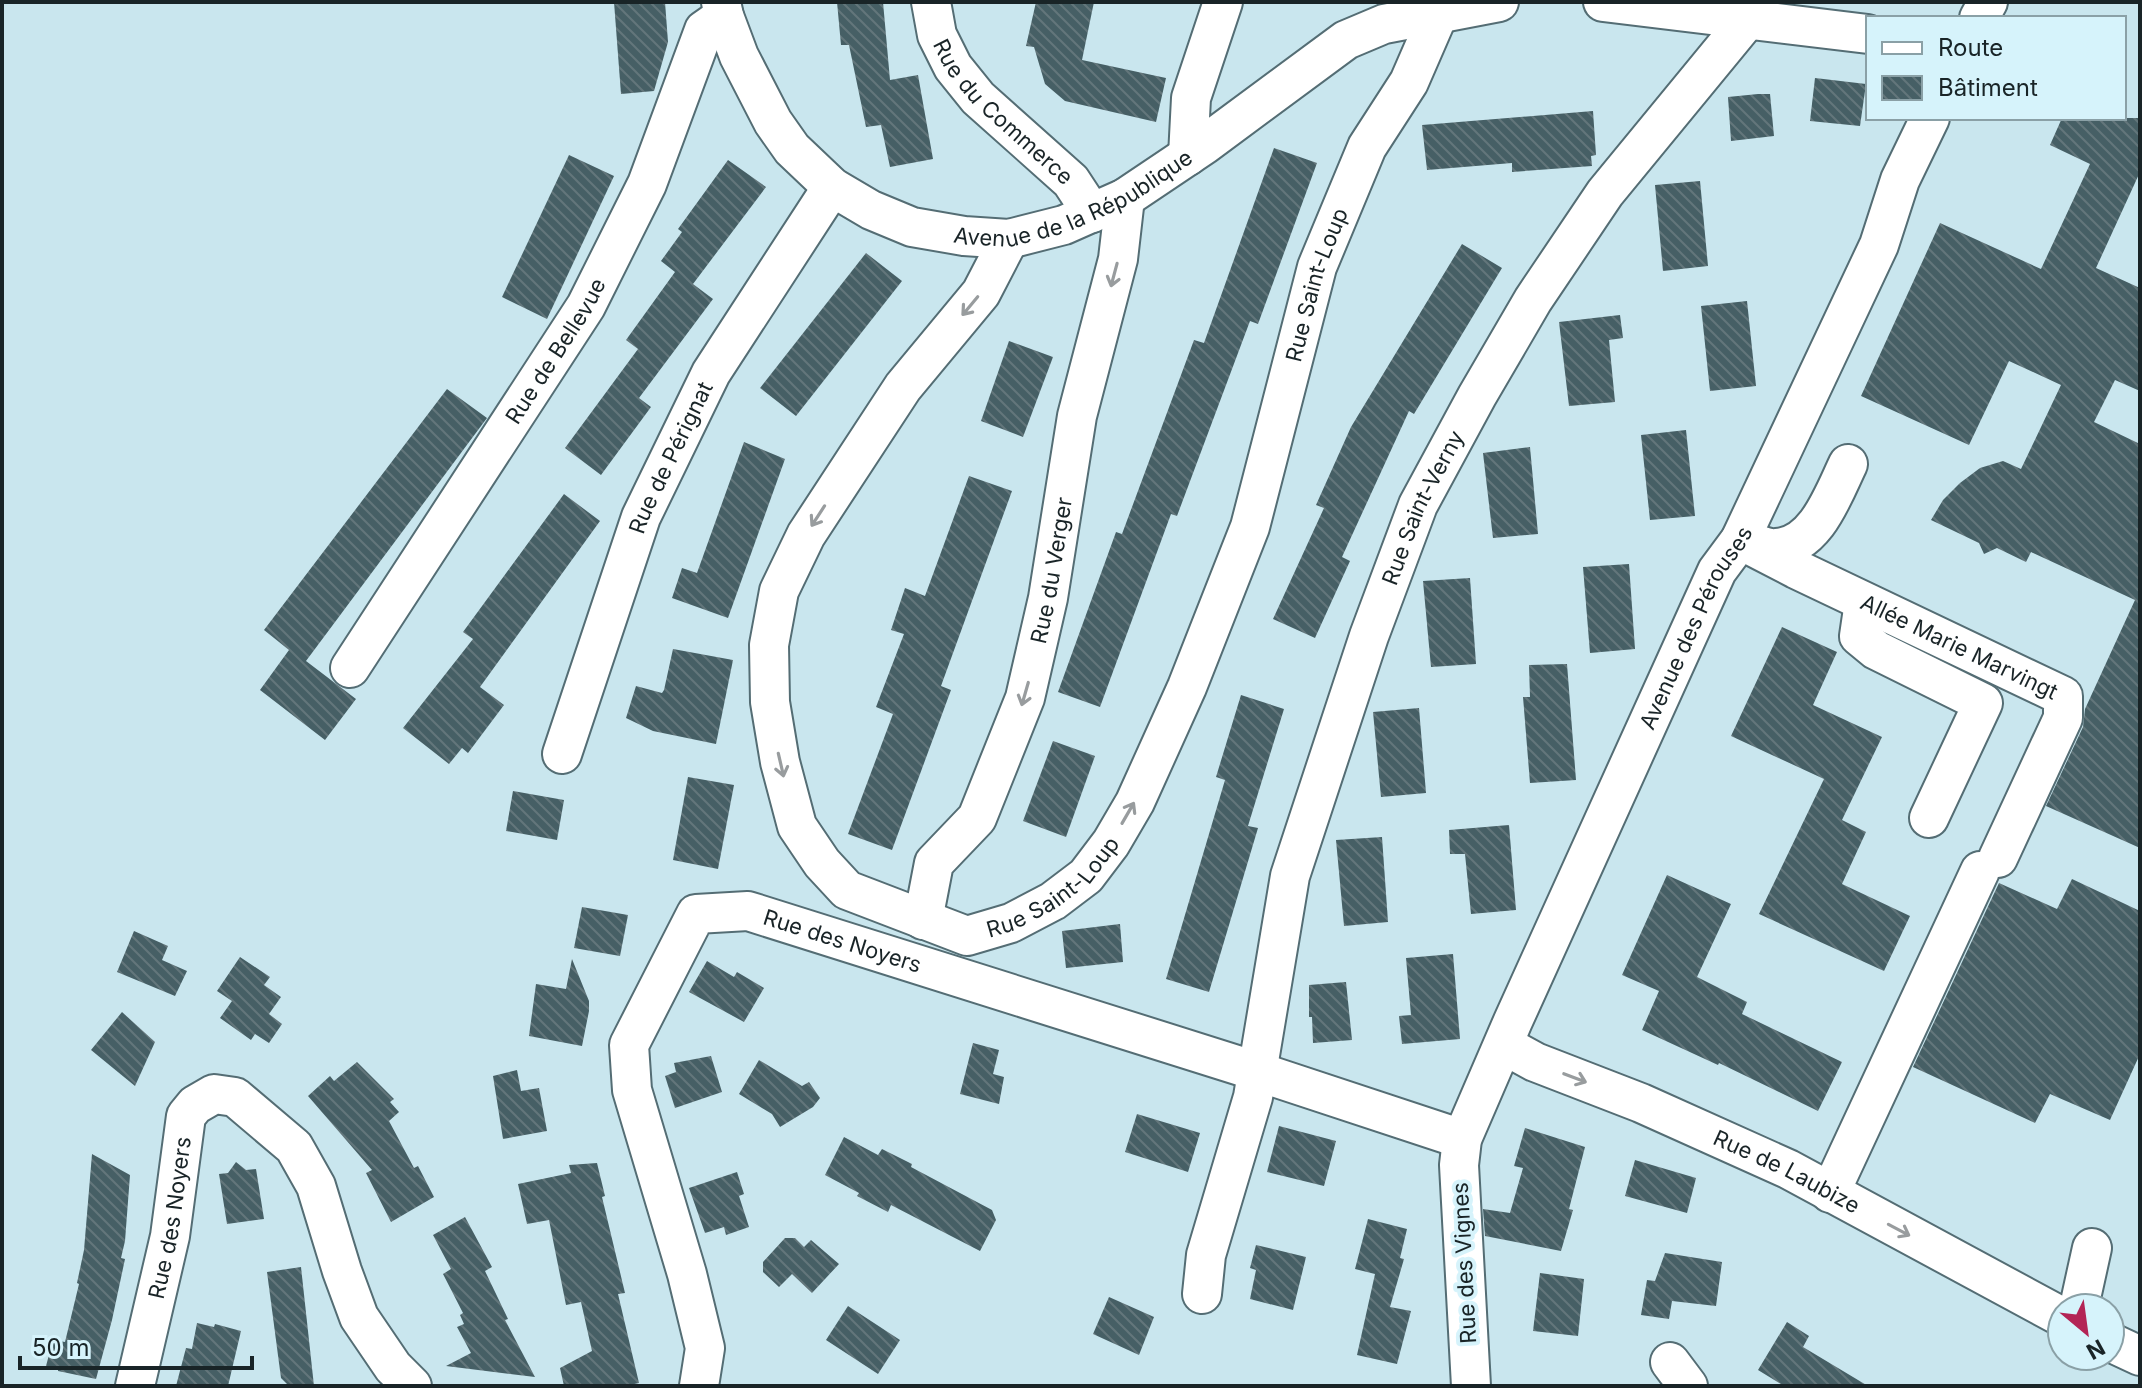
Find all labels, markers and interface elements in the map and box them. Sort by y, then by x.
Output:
legend [1866,16,2126,120]
text: Route [1938,33,2003,62]
street label: Rue du Commerce [928,35,1079,190]
text: Bâtiment [1938,73,2038,102]
street label: Avenue de la République [952,144,1197,253]
street label: Rue Saint-Loup [1280,204,1353,365]
one-way arrow [1106,262,1121,288]
street label: Rue de Bellevue [500,274,611,428]
one-way arrow [961,295,979,316]
street label: Rue de Pérignat [623,377,718,537]
street label: Rue Saint-Verny [1376,426,1469,589]
street label: Rue du Verger [1025,495,1077,646]
one-way arrow [810,505,827,527]
street label: Avenue des Pérouses [1634,522,1758,733]
street label: Allée Marie Marvingt [1857,589,2062,705]
one-way arrow [1017,680,1032,706]
one-way arrow [774,751,789,777]
one-way arrow [1120,802,1136,825]
street label: Rue Saint-Loup [983,831,1124,943]
street label: Rue des Noyers [760,904,925,978]
one-way arrow [1562,1072,1587,1086]
street label: Rue de Laubize [1710,1124,1864,1218]
street label: Rue des Noyers [143,1135,196,1301]
street label: Rue des Vignes [1447,1182,1481,1344]
one-way arrow [1887,1222,1910,1238]
north arrow [2046,1292,2126,1372]
scale bar [20,1320,252,1370]
text: 50 m [32,1333,90,1362]
text: N [2082,1334,2109,1365]

